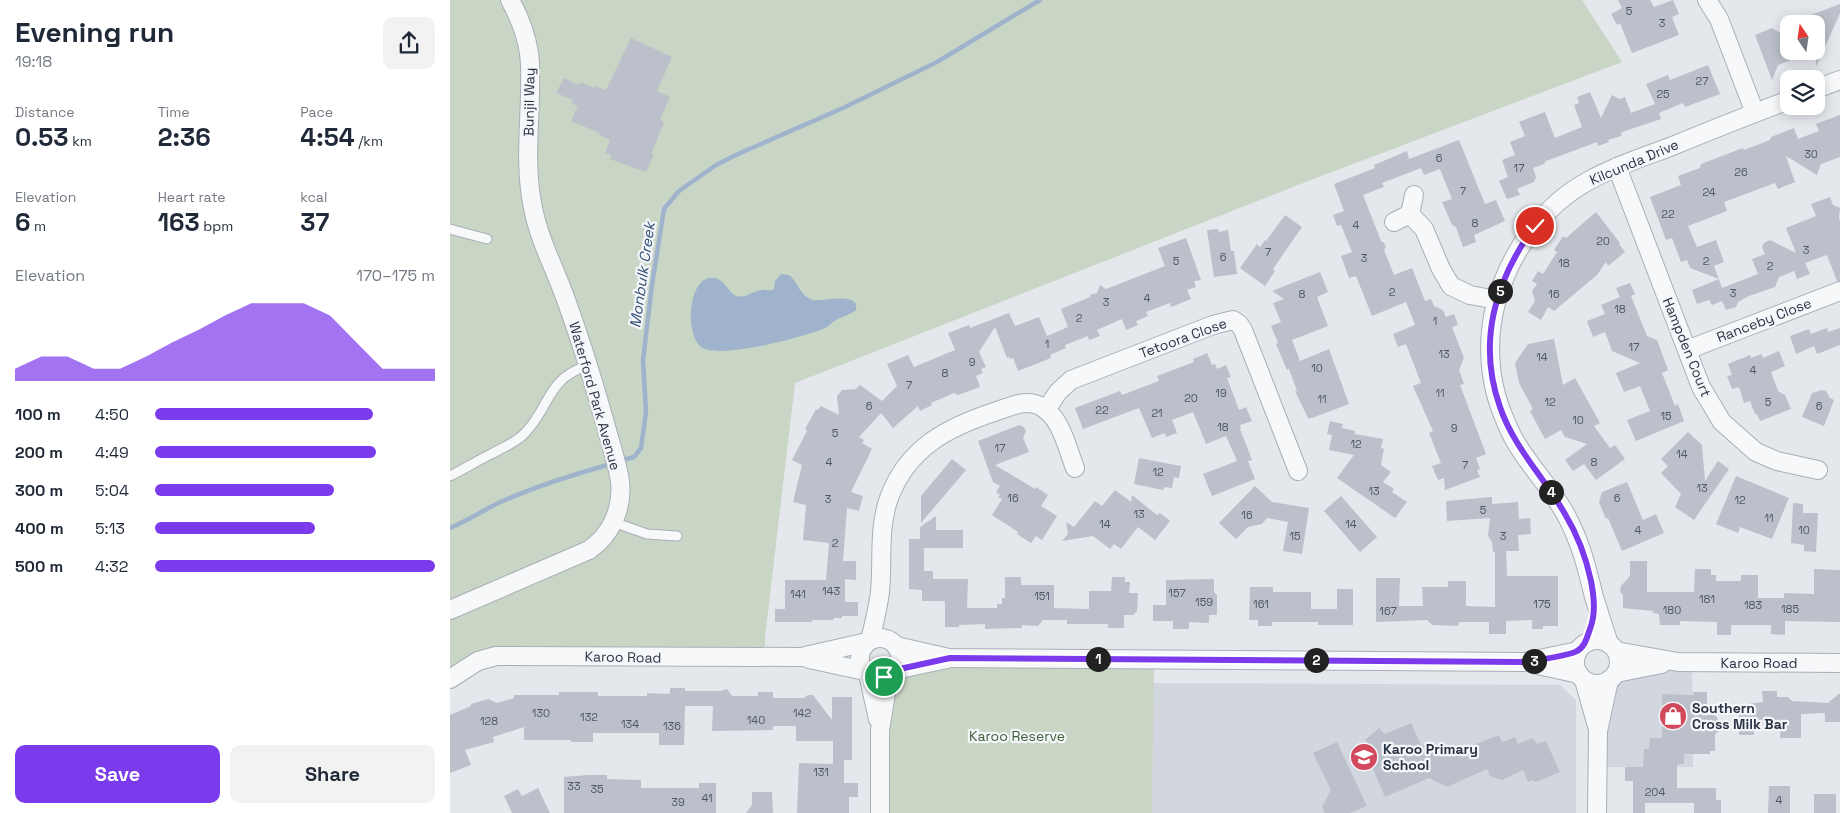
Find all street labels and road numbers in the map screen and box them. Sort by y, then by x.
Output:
street label: Bunjil Way [519,67,539,137]
street label: Kilcunda Drive [1587,135,1681,189]
street label: Ranceby Close [1714,294,1814,346]
street label: Hampden Court [1659,295,1715,399]
street label: Tetoora Close [1137,314,1229,362]
street label: Waterford Park Avenue [565,320,625,472]
street label: Karoo Road [584,647,662,667]
street label: Karoo Road [1721,654,1797,672]

